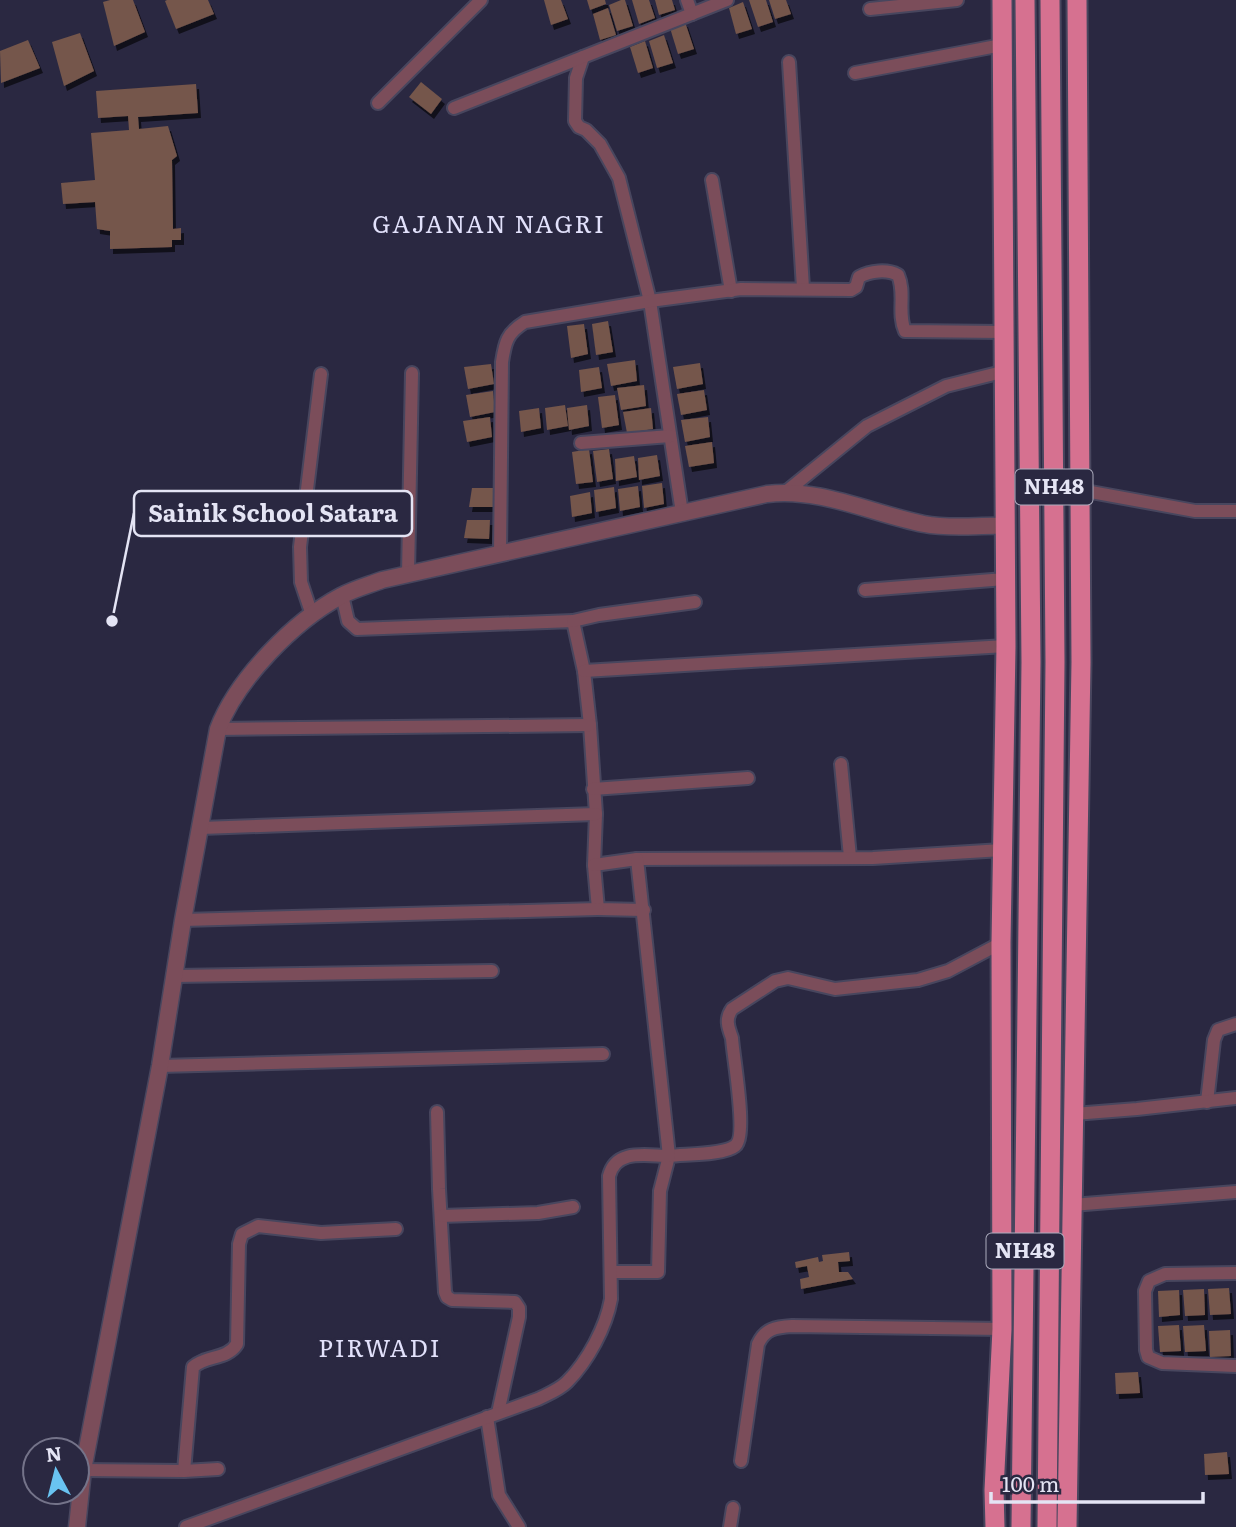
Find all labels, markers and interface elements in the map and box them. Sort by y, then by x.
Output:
district label: GAJANAN NAGRI [372,205,606,240]
road number: NH48 [1016,470,1092,504]
callout: Sainik School Satara [134,491,412,536]
text: Sainik School Satara [148,494,398,529]
road number: NH48 [986,1234,1064,1268]
district label: PIRWADI [318,1329,442,1364]
north arrow [21,1436,91,1506]
text: N [44,1438,63,1468]
scale bar [991,1460,1203,1504]
text: 100 m [1002,1467,1059,1498]

